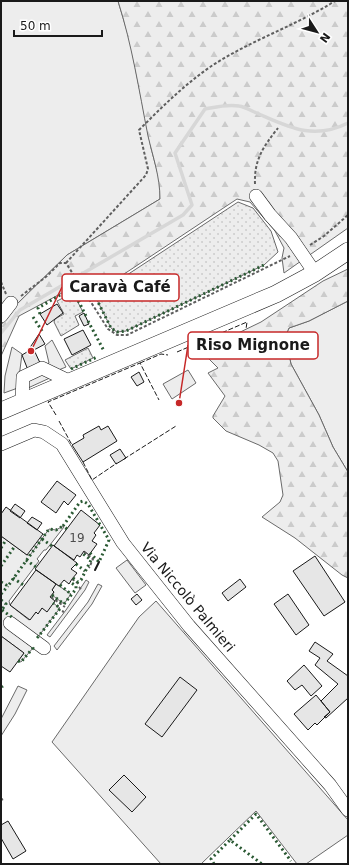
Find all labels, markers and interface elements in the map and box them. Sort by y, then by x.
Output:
scale bar [14,12,102,38]
north arrow [297,12,337,52]
text: 50 m [20,19,51,33]
text: N [317,30,333,45]
callout: Caravà Café [62,274,179,301]
text: Caravà Café [69,278,171,296]
callout: Riso Mignone [188,332,318,359]
text: Riso Mignone [196,336,310,354]
house number: 19 [69,531,85,545]
street label: Via Niccolò Palmieri [138,539,238,655]

